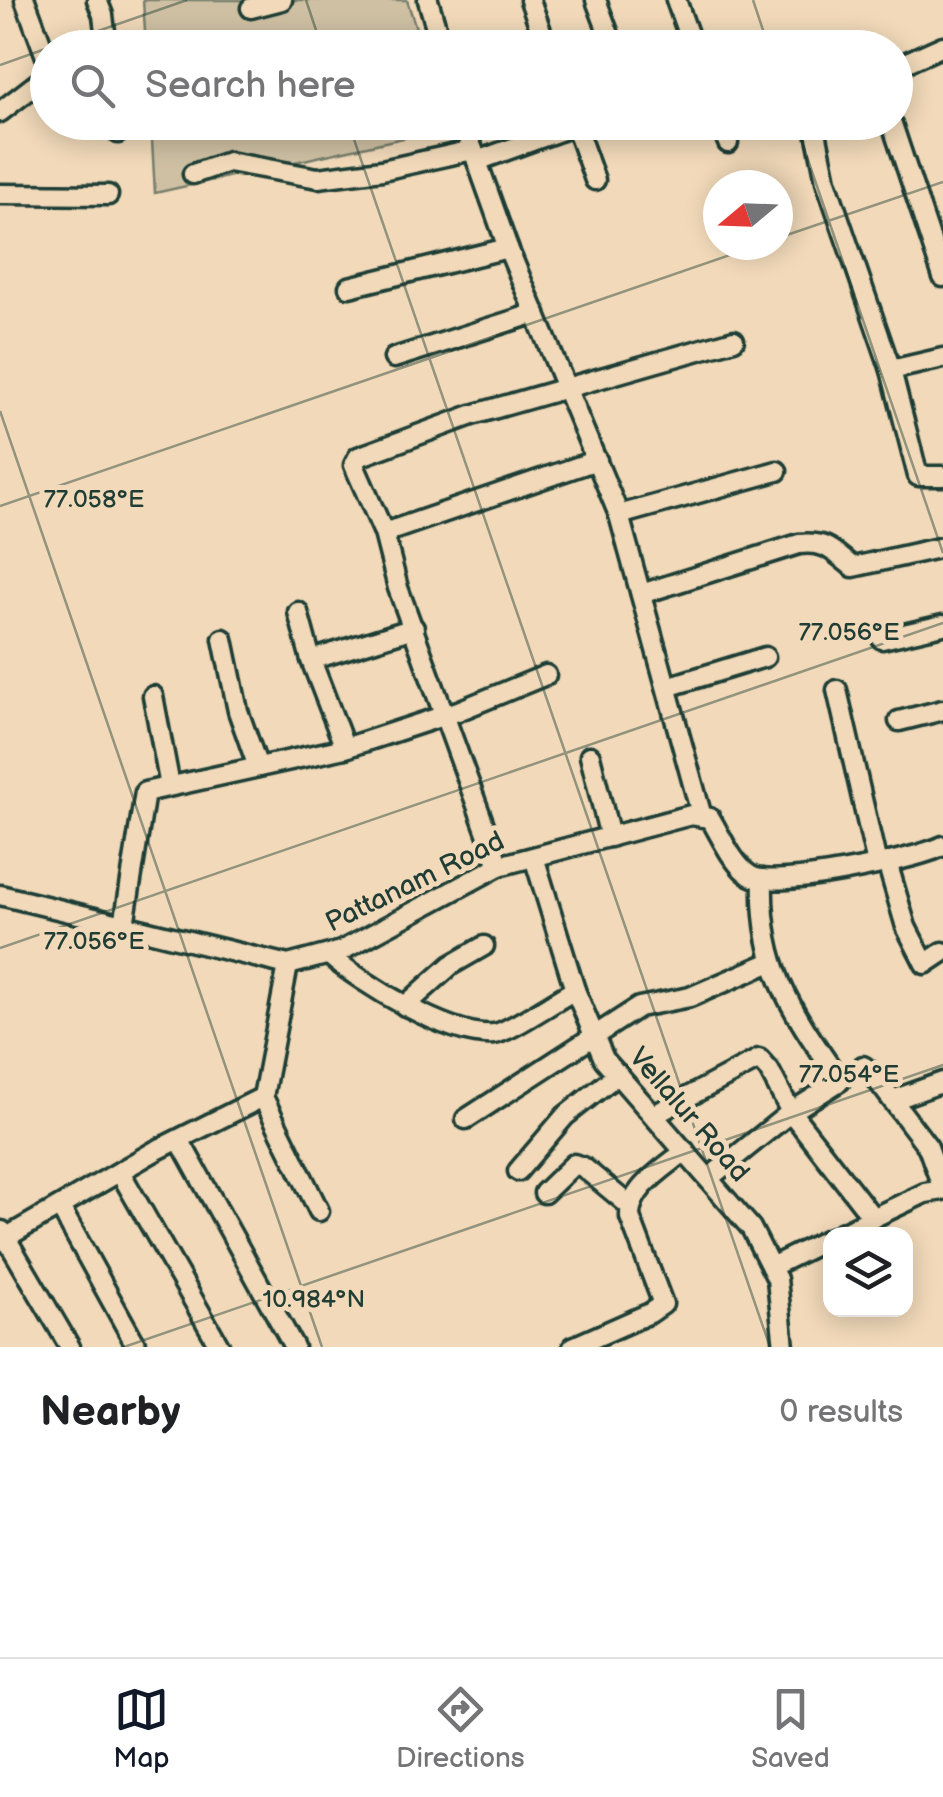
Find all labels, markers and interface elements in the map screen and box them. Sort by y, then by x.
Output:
search box [30,30,913,140]
icon: search [65,58,120,113]
text: Search here [145,63,356,108]
north arrow [703,170,793,260]
text: 77.058°E [43,484,145,515]
text: 77.056°E [798,617,900,648]
street label: Pattanam Road [320,825,510,939]
text: 77.056°E [43,926,145,957]
street label: Vellalur Road [622,1041,756,1189]
text: 77.054°E [799,1059,899,1090]
map controls [823,1227,913,1317]
button: layers [823,1227,913,1317]
text: 10.984°N [263,1284,365,1315]
text: Nearby [40,1387,180,1438]
text: 0 results [780,1393,903,1432]
tab: Map [113,1682,170,1775]
tab: Directions [396,1682,525,1775]
tab: Saved [751,1682,830,1775]

